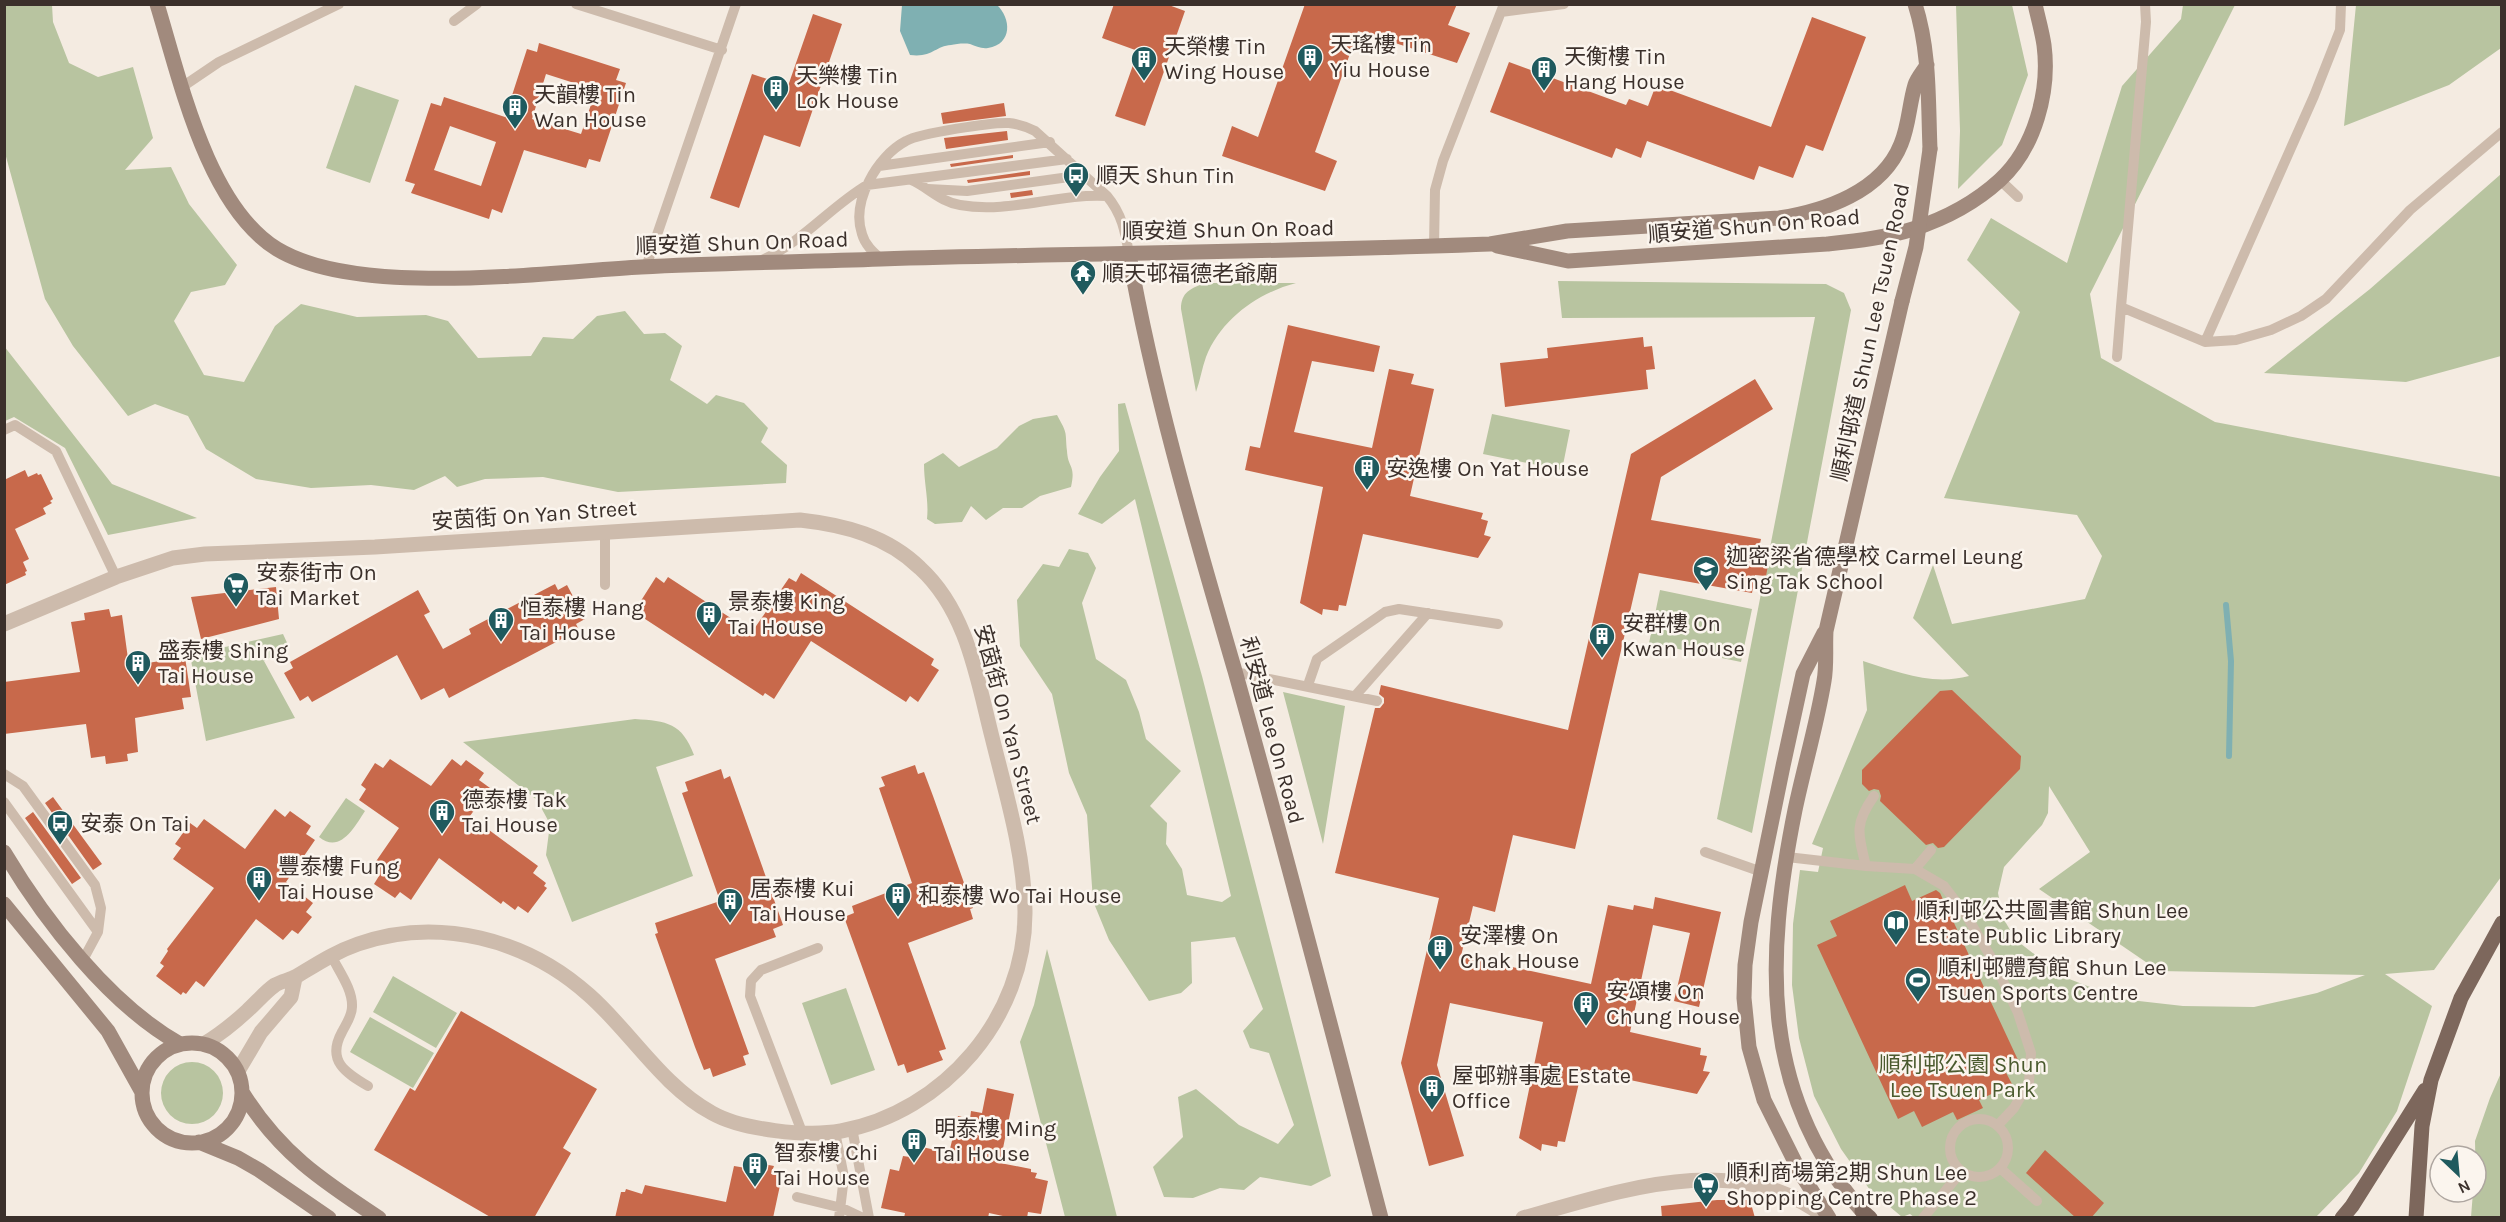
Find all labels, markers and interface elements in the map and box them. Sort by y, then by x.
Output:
place label: 天瑤樓 Tin Yiu House [1330,32,1432,83]
place label: 天榮樓 Tin Wing House [1164,34,1284,85]
building icon: 天瑤樓 Tin Yiu House [1295,42,1325,80]
building icon: 天榮樓 Tin Wing House [1129,44,1159,82]
place label: 天衡樓 Tin Hang House [1564,44,1685,95]
building icon: 天衡樓 Tin Hang House [1529,54,1559,92]
place label: 天樂樓 Tin Lok House [796,63,899,114]
building icon: 天樂樓 Tin Lok House [761,73,791,111]
place label: 天韻樓 Tin Wan House [534,82,647,133]
building icon: 天韻樓 Tin Wan House [500,92,530,130]
bus stop icon: 順天 Shun Tin [1061,160,1091,198]
place label: 順天 Shun Tin [1096,163,1234,189]
street label: 順利邨道 Shun Lee Tsuen Road [1827,181,1915,484]
street label: 順安道 Shun On Road [1647,204,1861,248]
street label: 順安道 Shun On Road [1121,215,1335,245]
street label: 順安道 Shun On Road [635,226,849,260]
temple icon: 順天邨福德老爺廟 [1068,258,1098,296]
place label: 順天邨福德老爺廟 [1102,261,1278,287]
building icon: 安逸樓 On Yat House [1352,453,1382,491]
place label: 安逸樓 On Yat House [1386,456,1589,482]
street label: 安茵街 On Yan Street [431,495,638,535]
place label: 迦密梁省德學校 Carmel Leung Sing Tak School [1726,544,2023,595]
school or university icon: 迦密梁省德學校 Carmel Leung Sing Tak School [1691,554,1721,592]
place label: 安泰街市 On Tai Market [256,560,377,611]
supermarket icon: 安泰街市 On Tai Market [221,570,251,608]
place label: 景泰樓 King Tai House [728,589,845,640]
place label: 恒泰樓 Hang Tai House [520,595,644,646]
building icon: 景泰樓 King Tai House [694,599,724,637]
building icon: 恒泰樓 Hang Tai House [486,605,516,643]
place label: 安群樓 On Kwan House [1622,611,1745,662]
building icon: 安群樓 On Kwan House [1587,621,1617,659]
street label: 安茵街 On Yan Street [969,622,1047,827]
street label: 利安道 Lee On Road [1235,634,1310,827]
place label: 盛泰樓 Shing Tai House [158,638,289,689]
building icon: 盛泰樓 Shing Tai House [123,648,153,686]
place label: 德泰樓 Tak Tai House [462,787,567,838]
building icon: 德泰樓 Tak Tai House [427,797,457,835]
bus stop icon: 安泰 On Tai [45,808,75,846]
place label: 安泰 On Tai [80,811,190,837]
place label: 豐泰樓 Fung Tai House [278,854,400,905]
building icon: 豐泰樓 Fung Tai House [244,864,274,902]
place label: 居泰樓 Kui Tai House [750,876,854,927]
building icon: 和泰樓 Wo Tai House [883,880,913,918]
place label: 和泰樓 Wo Tai House [918,883,1121,909]
building icon: 居泰樓 Kui Tai House [715,886,745,924]
place label: 順利邨公共圖書館 Shun Lee Estate Public Library [1916,898,2189,949]
library icon: 順利邨公共圖書館 Shun Lee Estate Public Library [1881,908,1911,946]
place label: 安澤樓 On Chak House [1460,923,1579,974]
building icon: 安澤樓 On Chak House [1425,933,1455,971]
place label: 順利邨體育館 Shun Lee Tsuen Sports Centre [1938,955,2167,1006]
sports icon: 順利邨體育館 Shun Lee Tsuen Sports Centre [1903,965,1933,1003]
place label: 安頌樓 On Chung House [1606,979,1740,1030]
building icon: 安頌樓 On Chung House [1571,989,1601,1027]
park label: 順利邨公園 Shun Lee Tsuen Park [1879,1052,2047,1103]
place label: 屋邨辦事處 Estate Office [1452,1063,1631,1114]
building icon: 屋邨辦事處 Estate Office [1417,1073,1447,1111]
place label: 明泰樓 Ming Tai House [934,1116,1057,1167]
building icon: 明泰樓 Ming Tai House [899,1126,929,1164]
place label: 智泰樓 Chi Tai House [774,1140,879,1191]
north arrow [2428,1144,2488,1204]
building icon: 智泰樓 Chi Tai House [740,1150,770,1188]
place label: 順利商場第2期 Shun Lee Shopping Centre Phase 2 [1726,1160,1977,1211]
supermarket icon: 順利商場第2期 Shun Lee Shopping Centre Phase 2 [1691,1170,1721,1208]
text: N [2455,1176,2474,1198]

